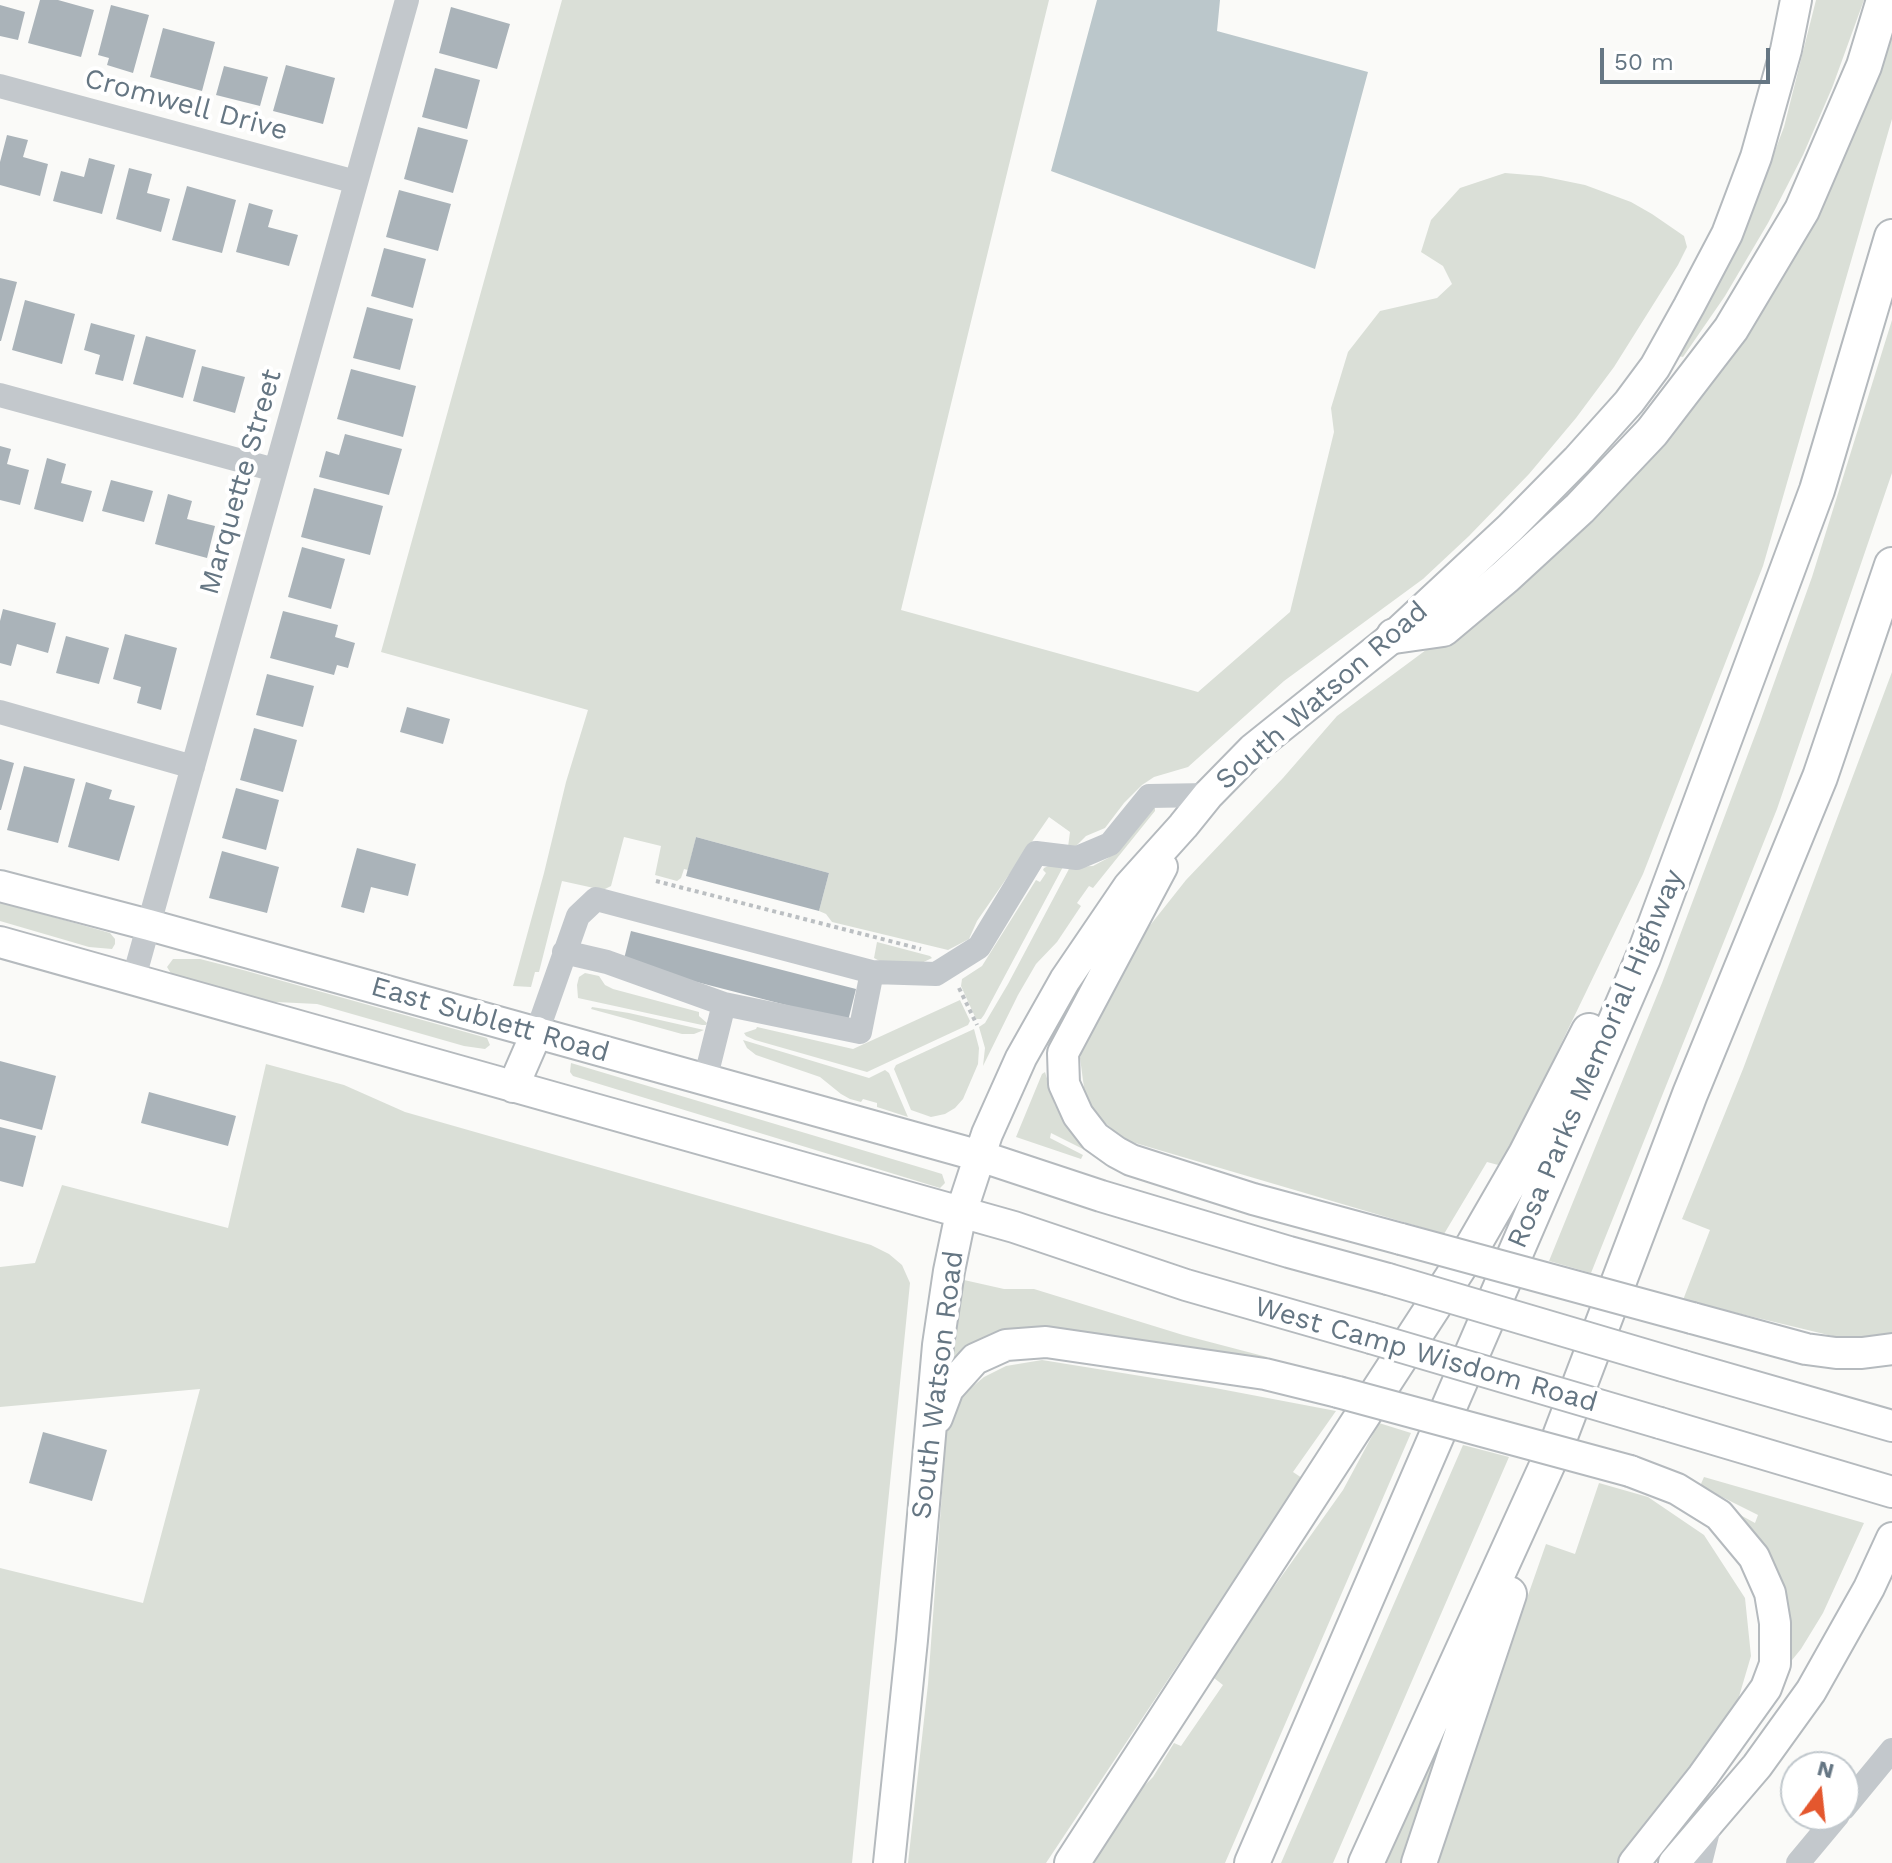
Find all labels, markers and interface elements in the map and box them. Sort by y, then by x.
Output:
scale bar [1604,32,1774,82]
text: 50 m [1614,48,1674,76]
street label: Cromwell Drive [81,62,291,148]
street label: Marquette Street [193,365,289,599]
street label: South Watson Road [1209,595,1435,797]
street label: Rosa Parks Memorial Highway [1501,865,1691,1253]
street label: East Sublett Road [367,970,613,1070]
street label: South Watson Road [905,1249,971,1521]
street label: West Camp Wisdom Road [1251,1290,1601,1420]
north arrow [1780,1751,1860,1831]
text: N [1815,1755,1837,1783]

